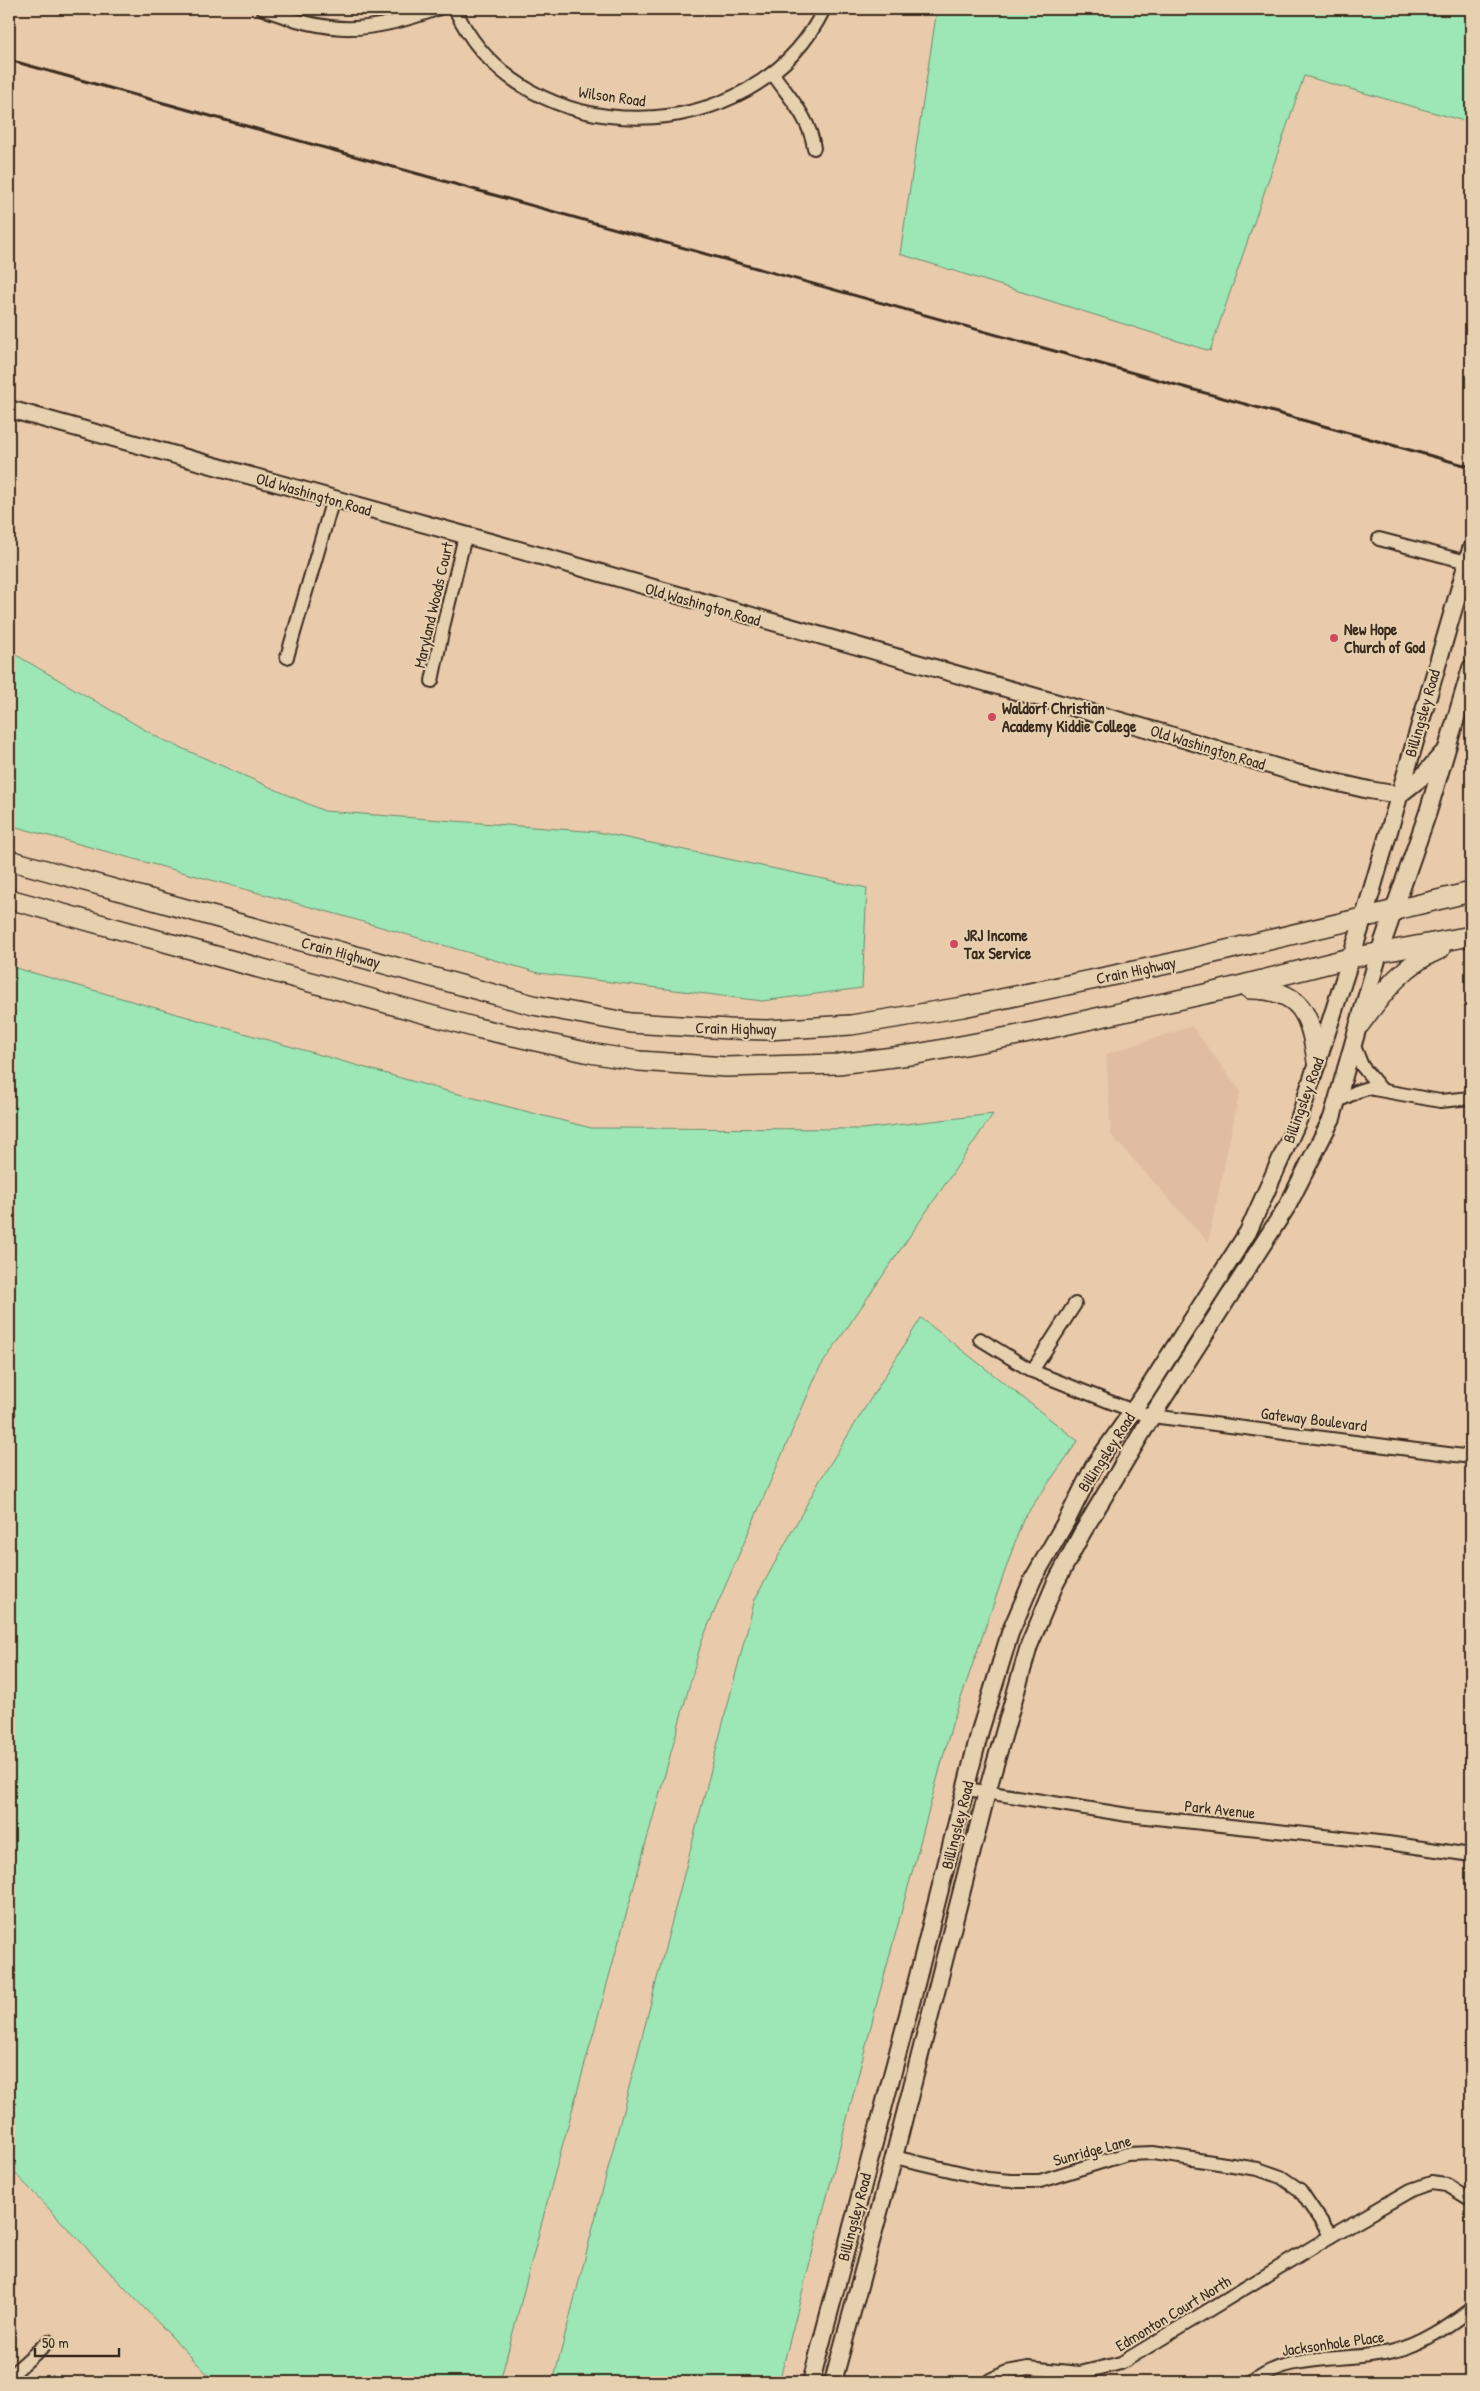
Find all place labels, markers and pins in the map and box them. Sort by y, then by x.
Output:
place label: New Hope Church of God [1344,618,1426,658]
marker: New Hope Church of God [1328,632,1340,644]
place label: Waldorf Christian Academy Kiddie College [1002,697,1137,738]
marker: Waldorf Christian Academy Kiddie College [986,711,998,723]
place label: JRJ Income Tax Service [963,924,1032,964]
marker: JRJ Income Tax Service [948,938,960,950]

